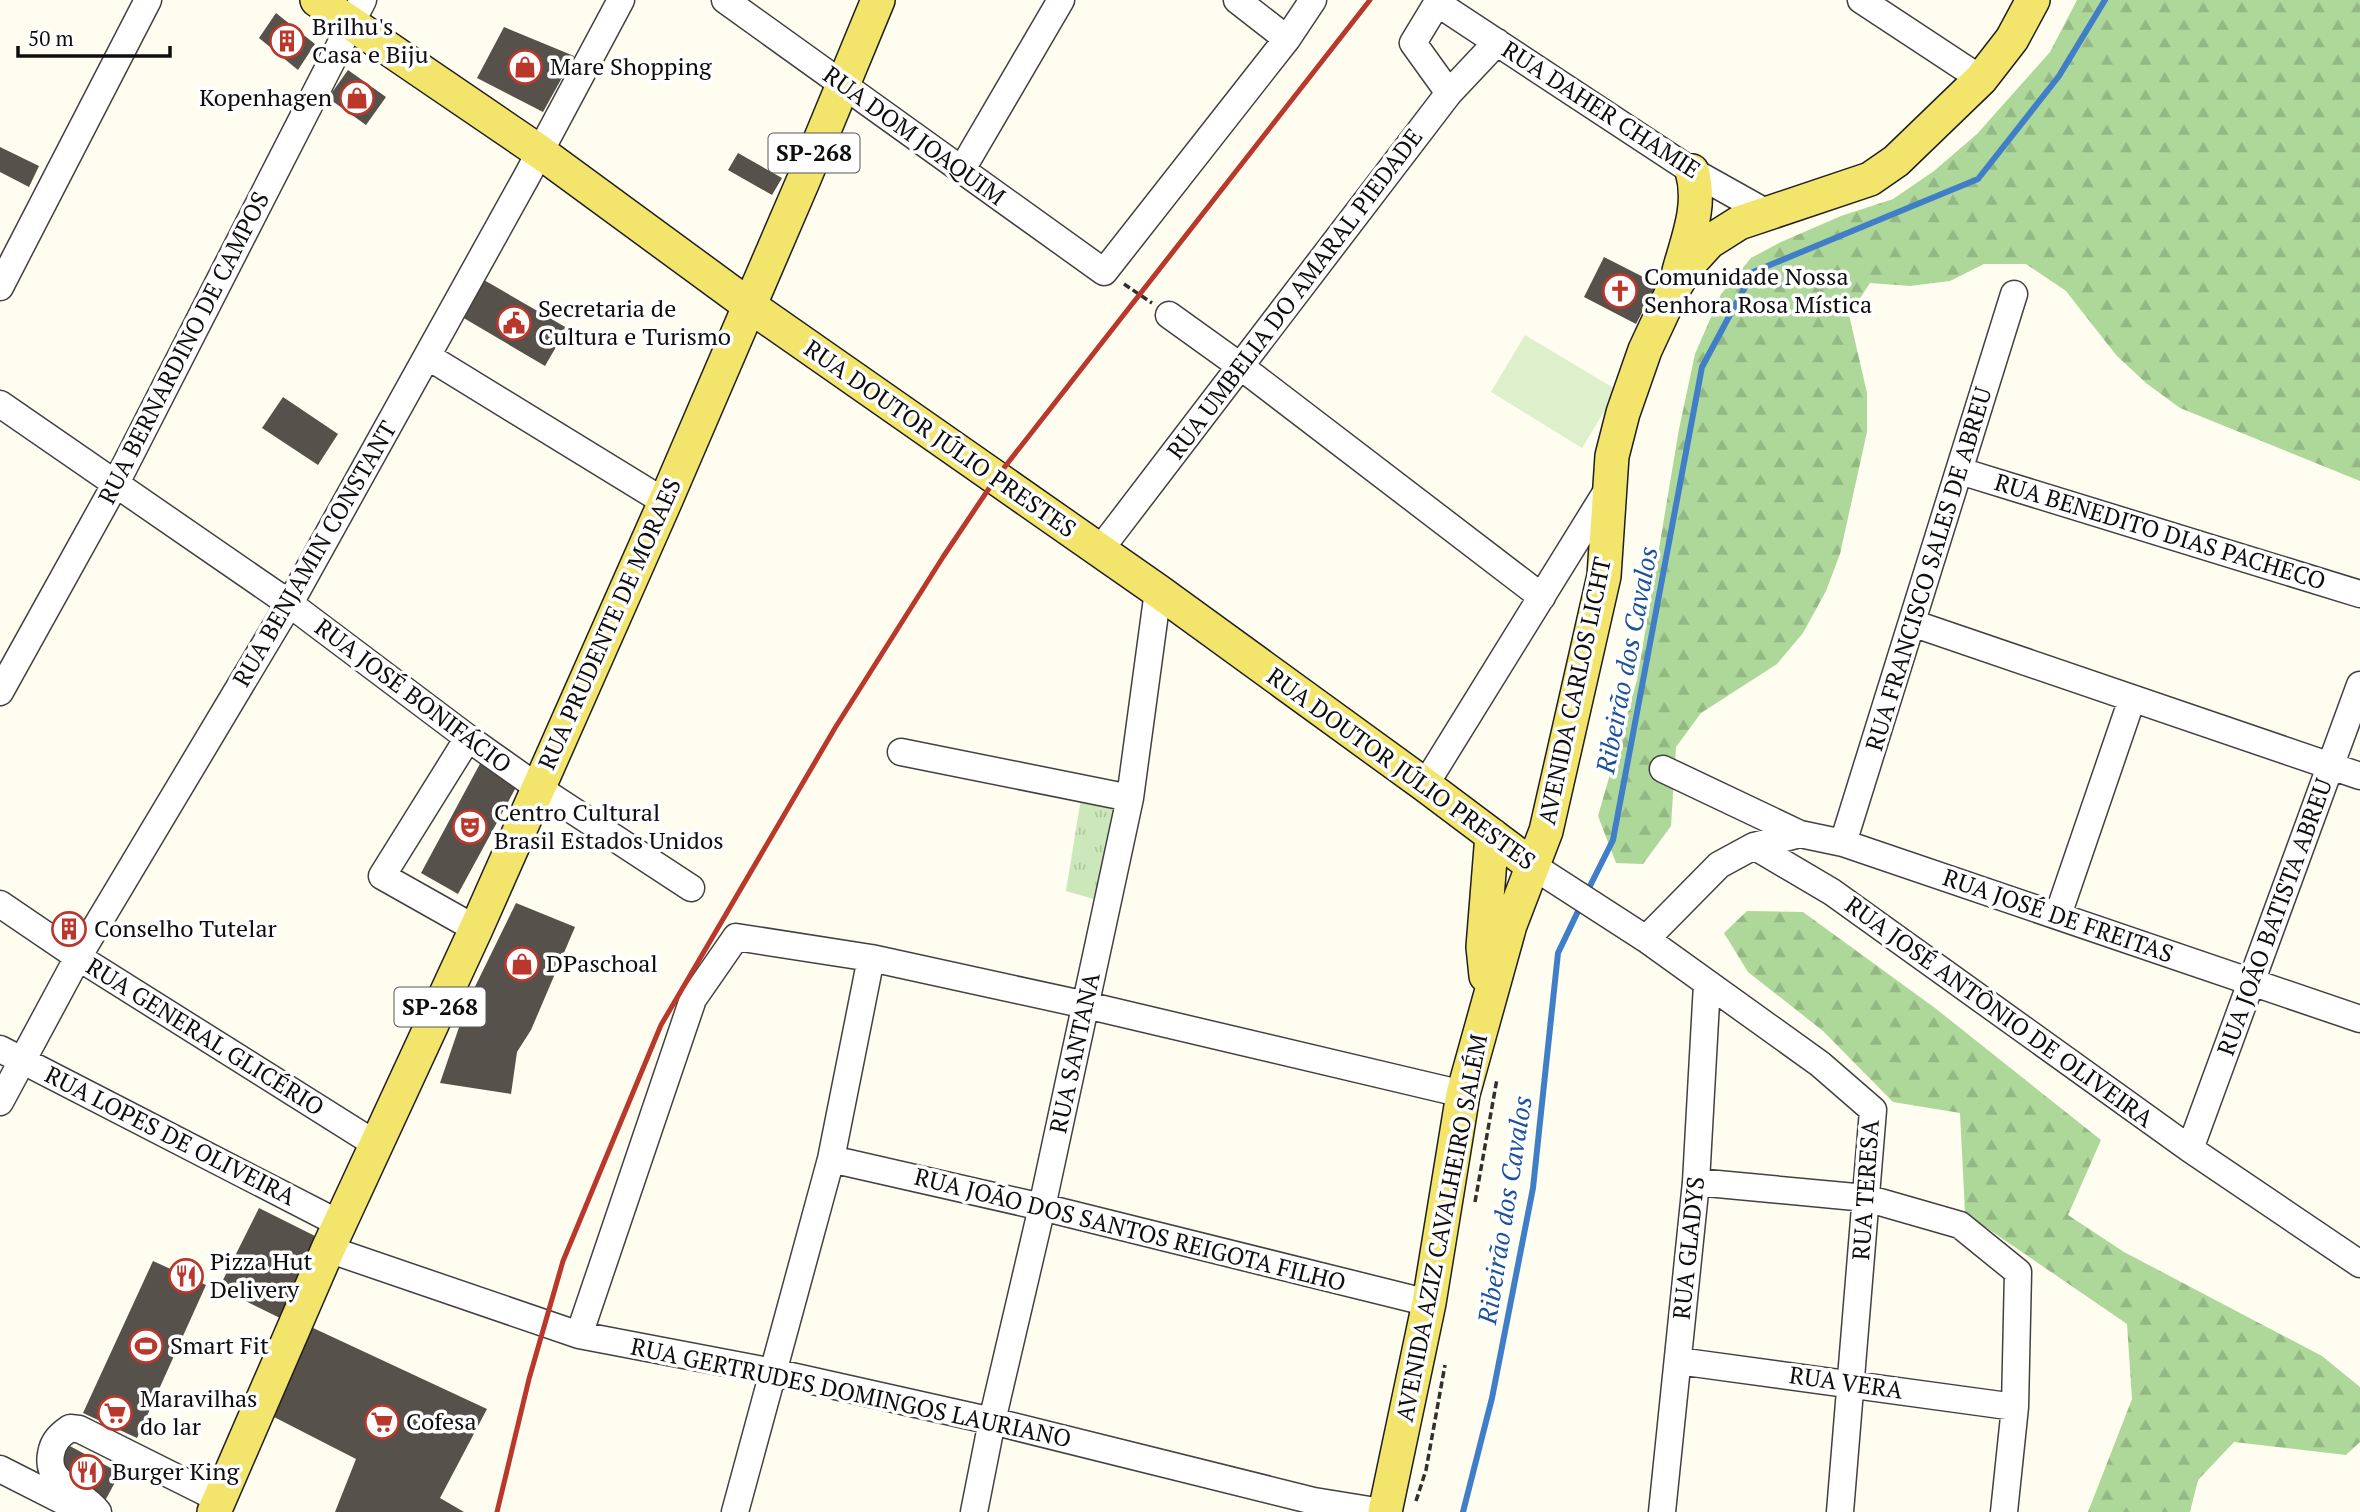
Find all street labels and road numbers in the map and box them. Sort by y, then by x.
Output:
street label: RUA DAHER CHAMIE [1496,33,1707,185]
street label: RUA DOM JOAQUIM [817,58,1012,212]
street label: RUA UMBELIA DO AMARAL PIEDADE [1159,121,1429,465]
road number: SP-268 [768,134,860,172]
street label: RUA BERNARDINO DE CAMPOS [90,186,276,509]
street label: RUA DOUTOR JÚLIO PRESTES [798,332,1083,544]
street label: RUA FRANCISCO SALES DE ABREU [1857,383,1999,754]
street label: RUA BENJAMIN CONSTANT [225,415,403,692]
street label: RUA BENEDITO DIAS PACHECO [1991,465,2330,597]
street label: RUA PRUDENTE DE MORAES [530,473,688,774]
street label: AVENIDA CARLOS LICHT [1530,554,1618,828]
street label: RUA JOSÉ BONIFÁCIO [309,611,518,780]
street label: RUA DOUTOR JÚLIO PRESTES [1261,660,1542,877]
street label: RUA JOÃO BATISTA ABREU [2209,774,2339,1060]
street label: RUA JOSÉ DE FREITAS [1939,861,2178,969]
street label: RUA JOSÉ ANTÔNIO DE OLIVEIRA [1839,888,2161,1134]
street label: RUA GENERAL GLICÉRIO [80,950,331,1123]
street label: RUA SANTANA [1041,969,1107,1136]
road number: SP-268 [394,988,486,1026]
street label: AVENIDA AZIZ CAVALHEIRO SALÉM [1388,1031,1494,1424]
street label: RUA LOPES DE OLIVEIRA [40,1058,302,1213]
street label: RUA TERESA [1844,1118,1886,1261]
street label: RUA JOÃO DOS SANTOS REIGOTA FILHO [911,1160,1349,1298]
street label: RUA GLADYS [1665,1175,1711,1321]
street label: RUA GERTRUDES DOMINGOS LAURIANO [628,1330,1074,1454]
street label: RUA VERA [1787,1358,1906,1406]

